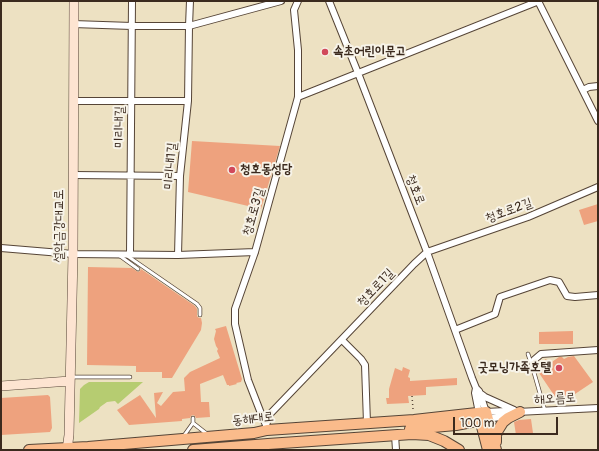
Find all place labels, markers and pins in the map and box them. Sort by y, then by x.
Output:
place label: 속초어린이문고 [333,44,406,60]
marker: 속초어린이문고 [320,47,330,57]
place label: 청호동성당 [240,162,292,178]
marker: 청호동성당 [227,165,237,175]
place label: 굿모닝가족호텔 [478,360,551,376]
marker: 굿모닝가족호텔 [554,363,564,373]

